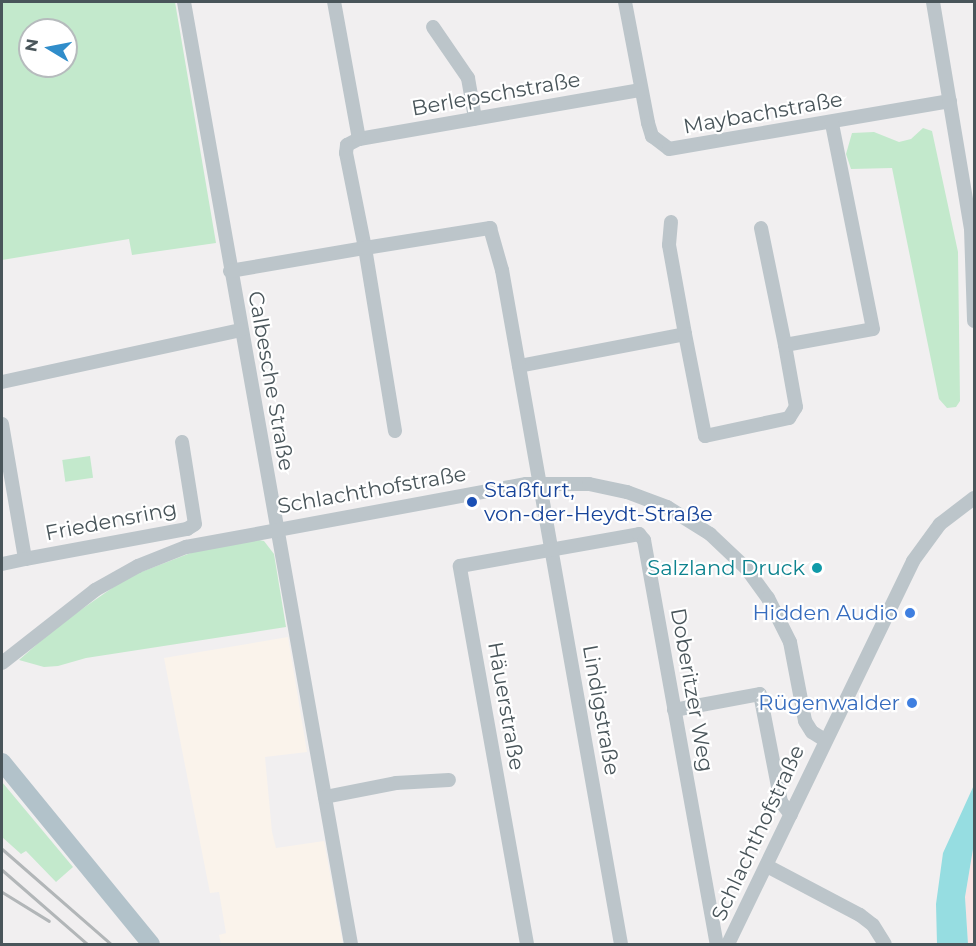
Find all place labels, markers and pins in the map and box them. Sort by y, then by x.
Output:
place label: Staßfurt, von-der-Heydt-Straße [484,477,713,527]
marker: Staßfurt, von-der-Heydt-Straße [465,495,479,509]
place label: Salzland Druck [647,555,805,581]
marker: Salzland Druck [810,561,824,575]
place label: Hidden Audio [752,600,898,626]
marker: Hidden Audio [903,606,917,620]
place label: Rügenwalder [758,690,900,716]
marker: Rügenwalder [905,696,919,710]

